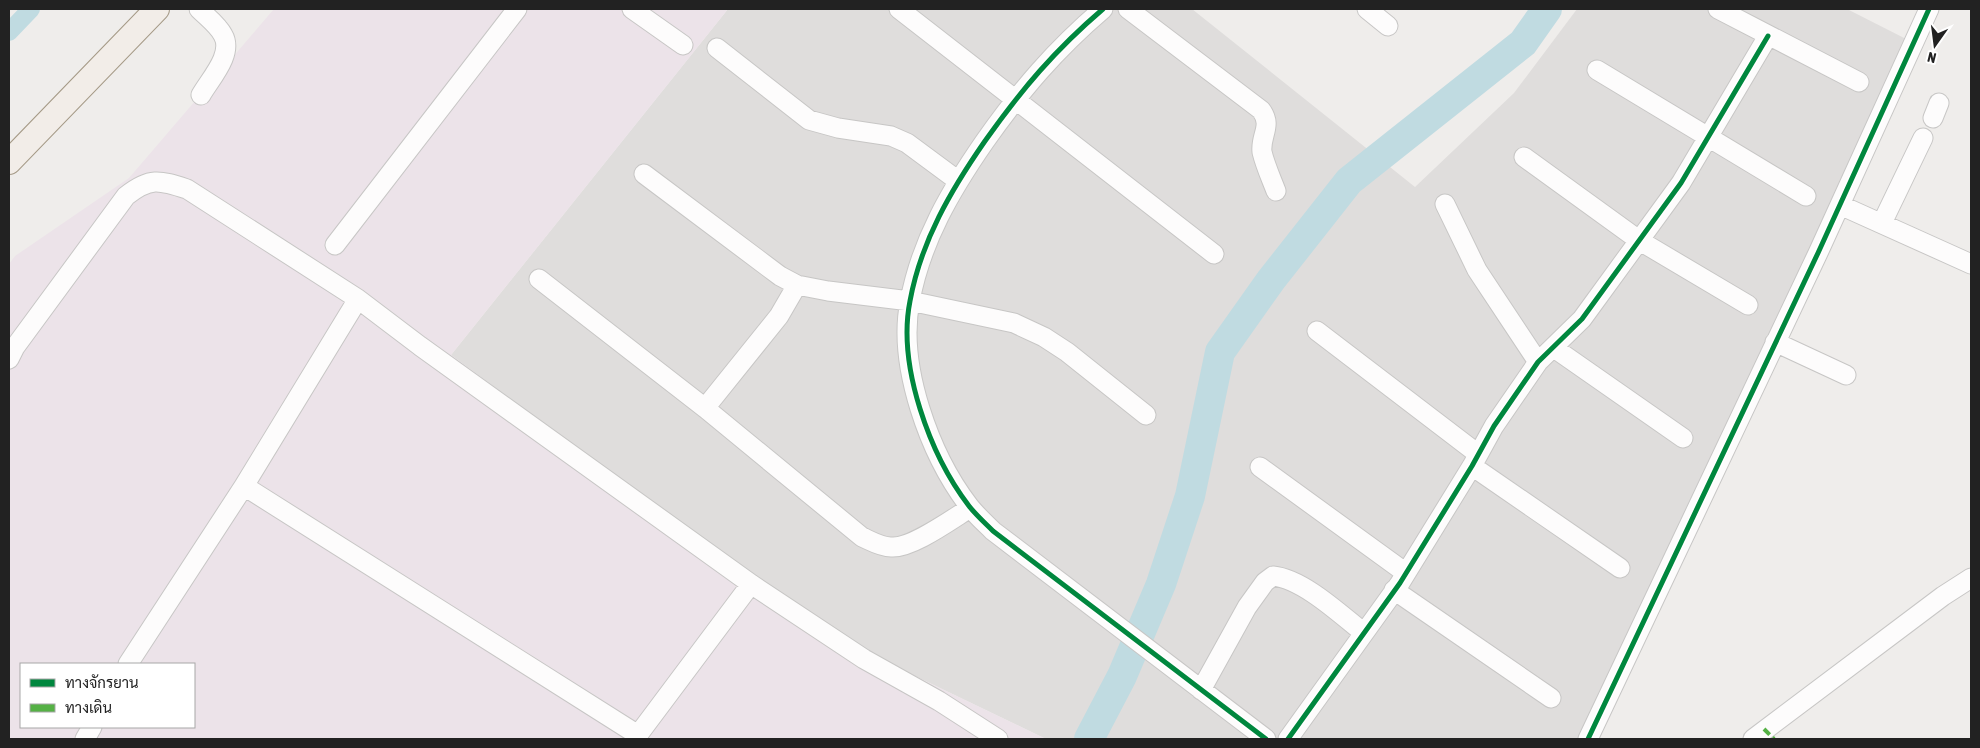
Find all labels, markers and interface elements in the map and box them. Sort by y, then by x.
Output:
north arrow [1910,20,1960,70]
text: N [1926,49,1938,66]
legend [20,663,195,728]
text: ทางจักรยาน [65,674,139,691]
text: ทางเดิน [65,699,112,716]

